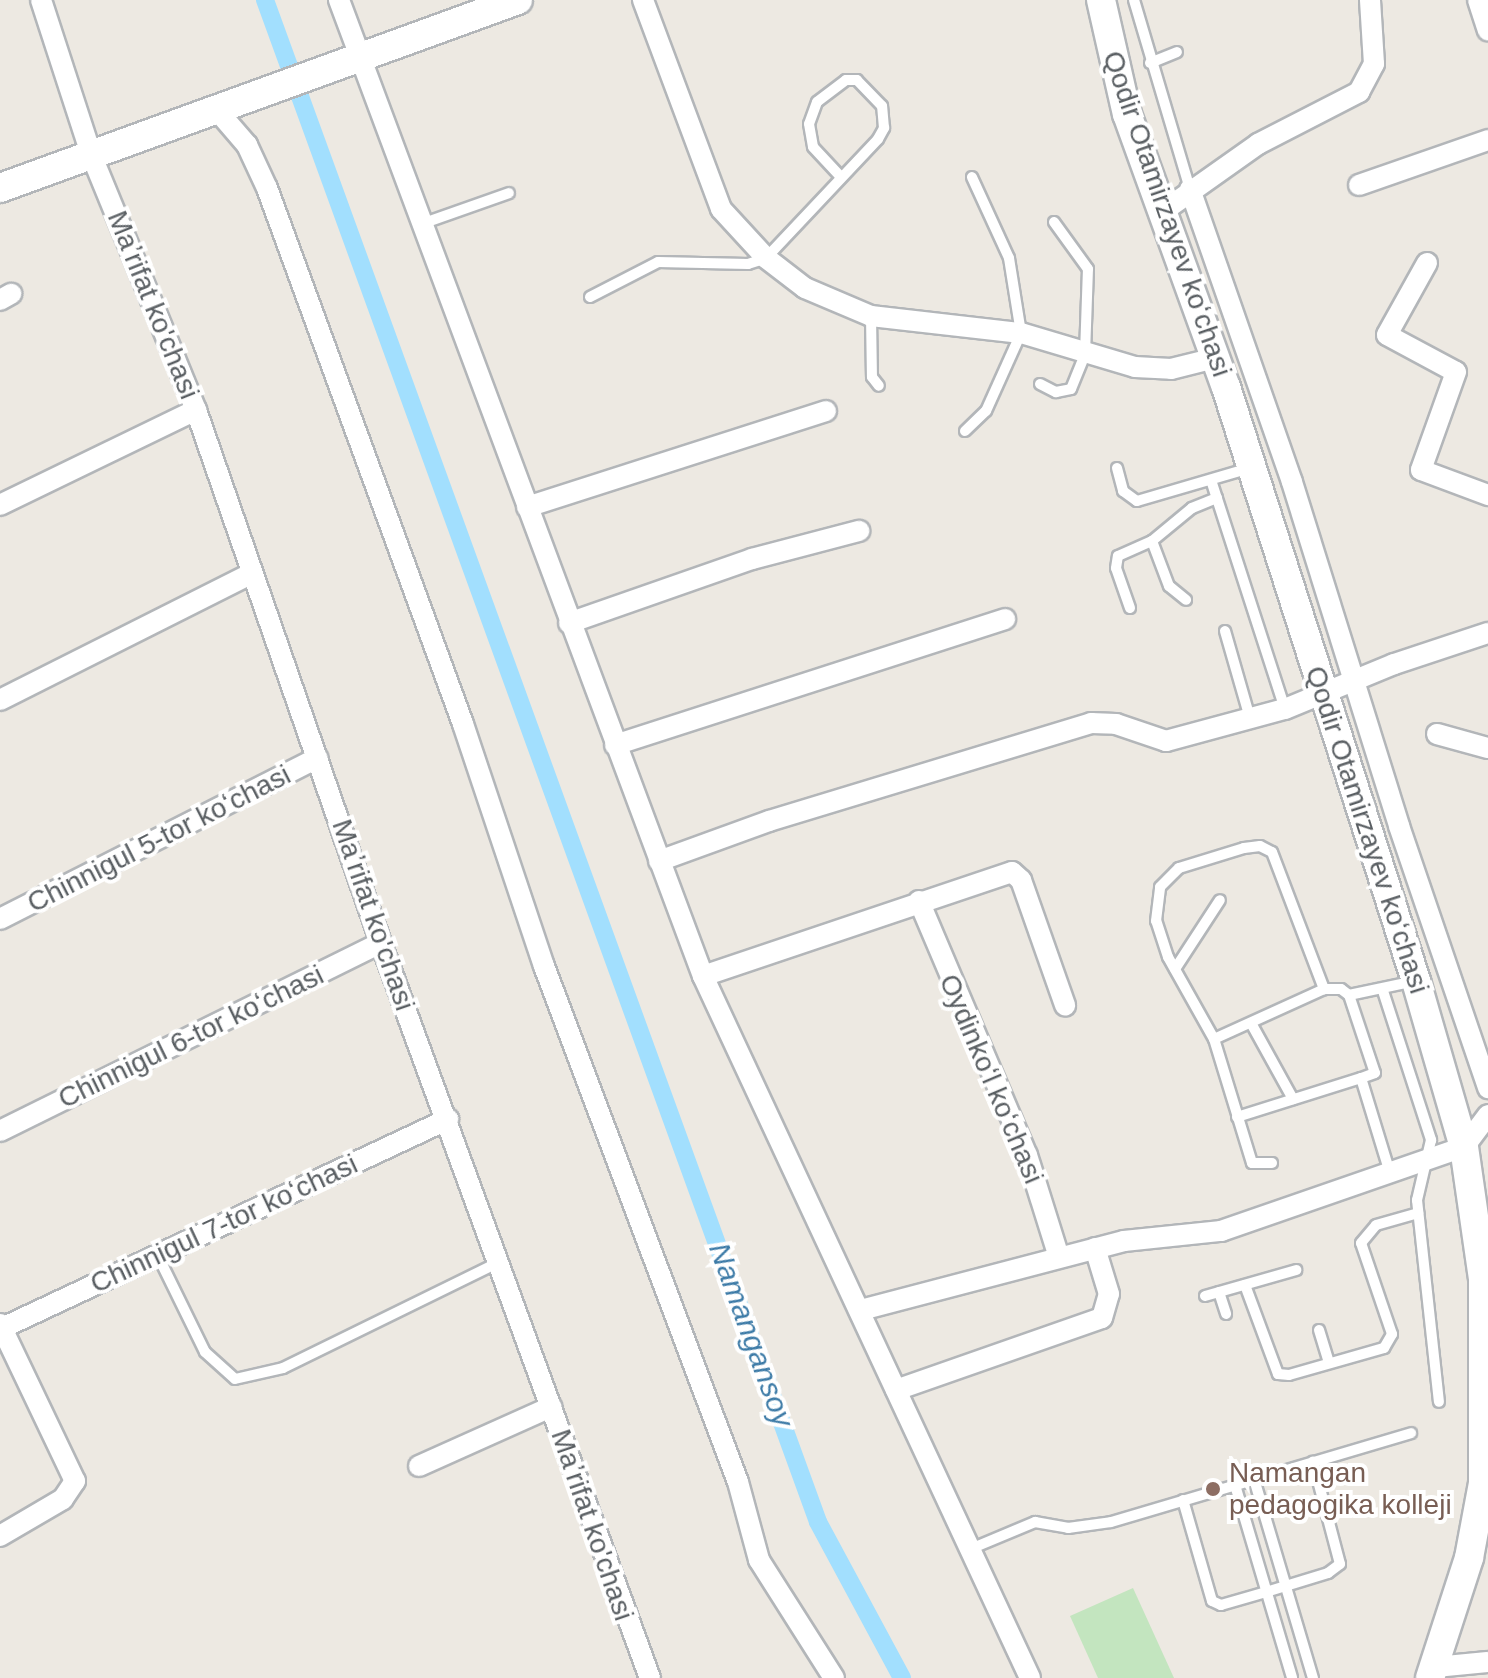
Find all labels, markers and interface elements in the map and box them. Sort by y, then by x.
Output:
street label: Qodir Otamirzayev koʻchasi [1095,47,1239,381]
street label: Maʼrifat ko'chasi [100,206,206,404]
street label: Qodir Otamirzayev koʻchasi [1298,662,1436,998]
street label: Chinnigul 5-tor koʻchasi [22,758,296,920]
street label: Maʼrifat ko'chasi [325,815,421,1015]
street label: Chinnigul 6-tor koʻchasi [53,958,329,1116]
street label: Oydinkoʻl koʻchasi [932,969,1050,1189]
street label: Chinnigul 7-tor koʻchasi [85,1147,363,1301]
water label: Namangansoy [701,1238,801,1432]
street label: Maʼrifat ko'chasi [544,1425,640,1625]
place label: Namangan pedagogika kolleji [1229,1456,1452,1522]
marker: Namangan pedagogika kolleji [1204,1480,1222,1498]

